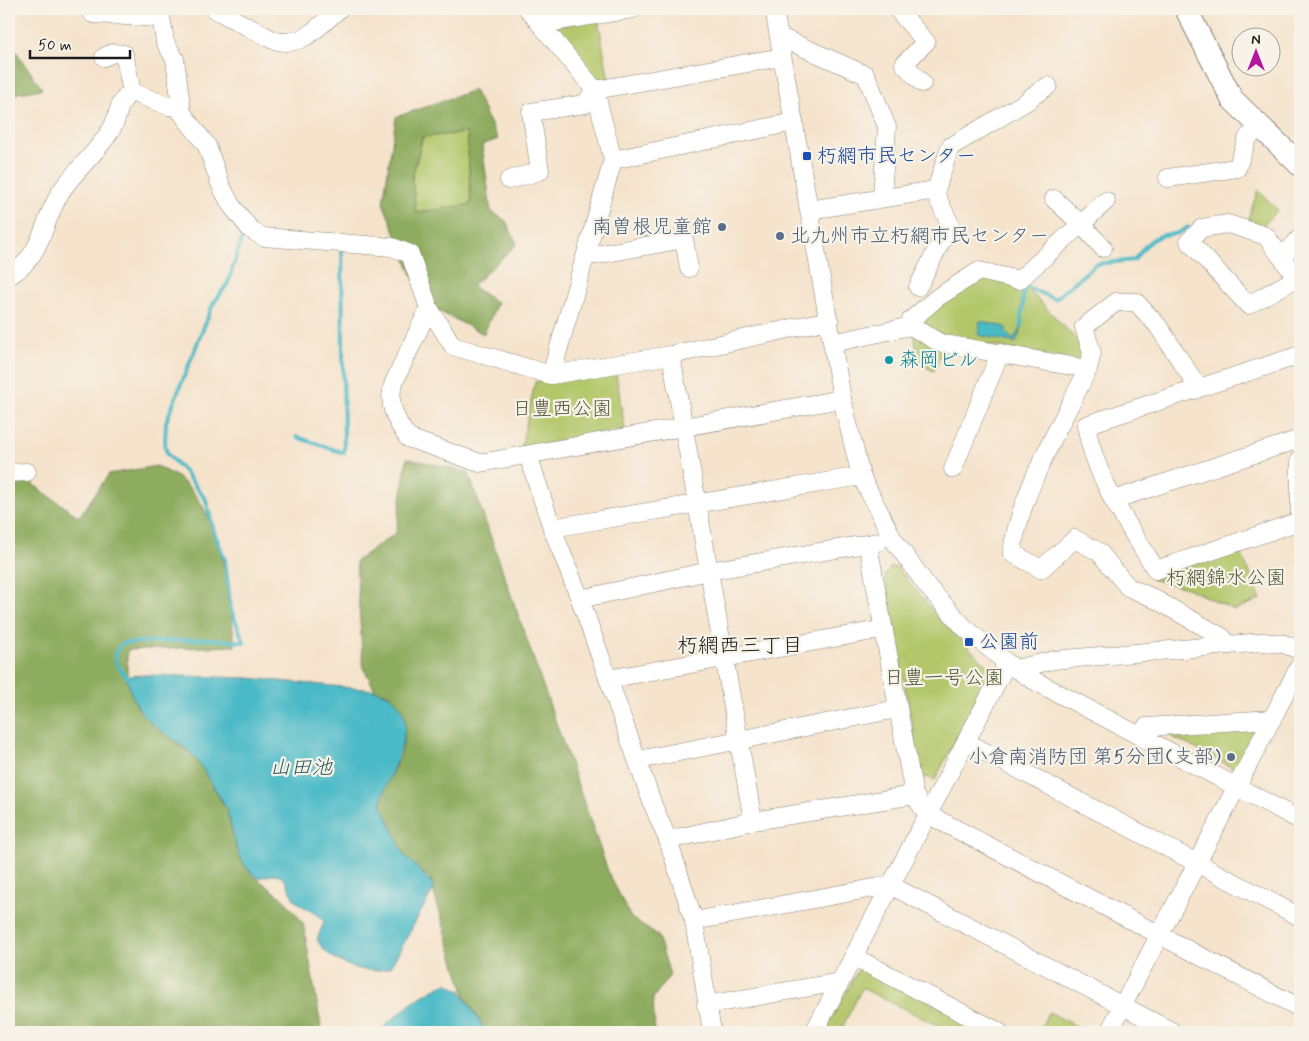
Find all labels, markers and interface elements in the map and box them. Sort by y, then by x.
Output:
scale bar [30,28,130,60]
north arrow [1232,28,1282,78]
text: N [1251,31,1261,49]
text: 50 m [38,36,72,56]
place label: 朽網市民センター [817,143,976,170]
marker: 朽網市民センター [801,150,813,162]
place label: 南曽根児童館 [592,214,712,241]
marker: 南曽根児童館 [716,221,728,233]
place label: 北九州市立朽網市民センター [790,223,1049,250]
marker: 北九州市立朽網市民センター [774,230,786,242]
place label: 森岡ビル [899,347,979,374]
marker: 森岡ビル [883,354,895,366]
park label: 日豊西公園 [512,396,612,423]
park label: 朽網錦水公園 [1166,565,1286,592]
place label: 公園前 [979,629,1039,656]
district label: 朽網西三丁目 [677,632,803,660]
marker: 公園前 [963,636,975,648]
park label: 日豊一号公園 [884,665,1004,692]
place label: 小倉南消防団 第5分団(支部) [968,744,1221,771]
marker: 小倉南消防団 第5分団(支部) [1225,751,1237,763]
water label: 山田池 [270,754,333,782]

